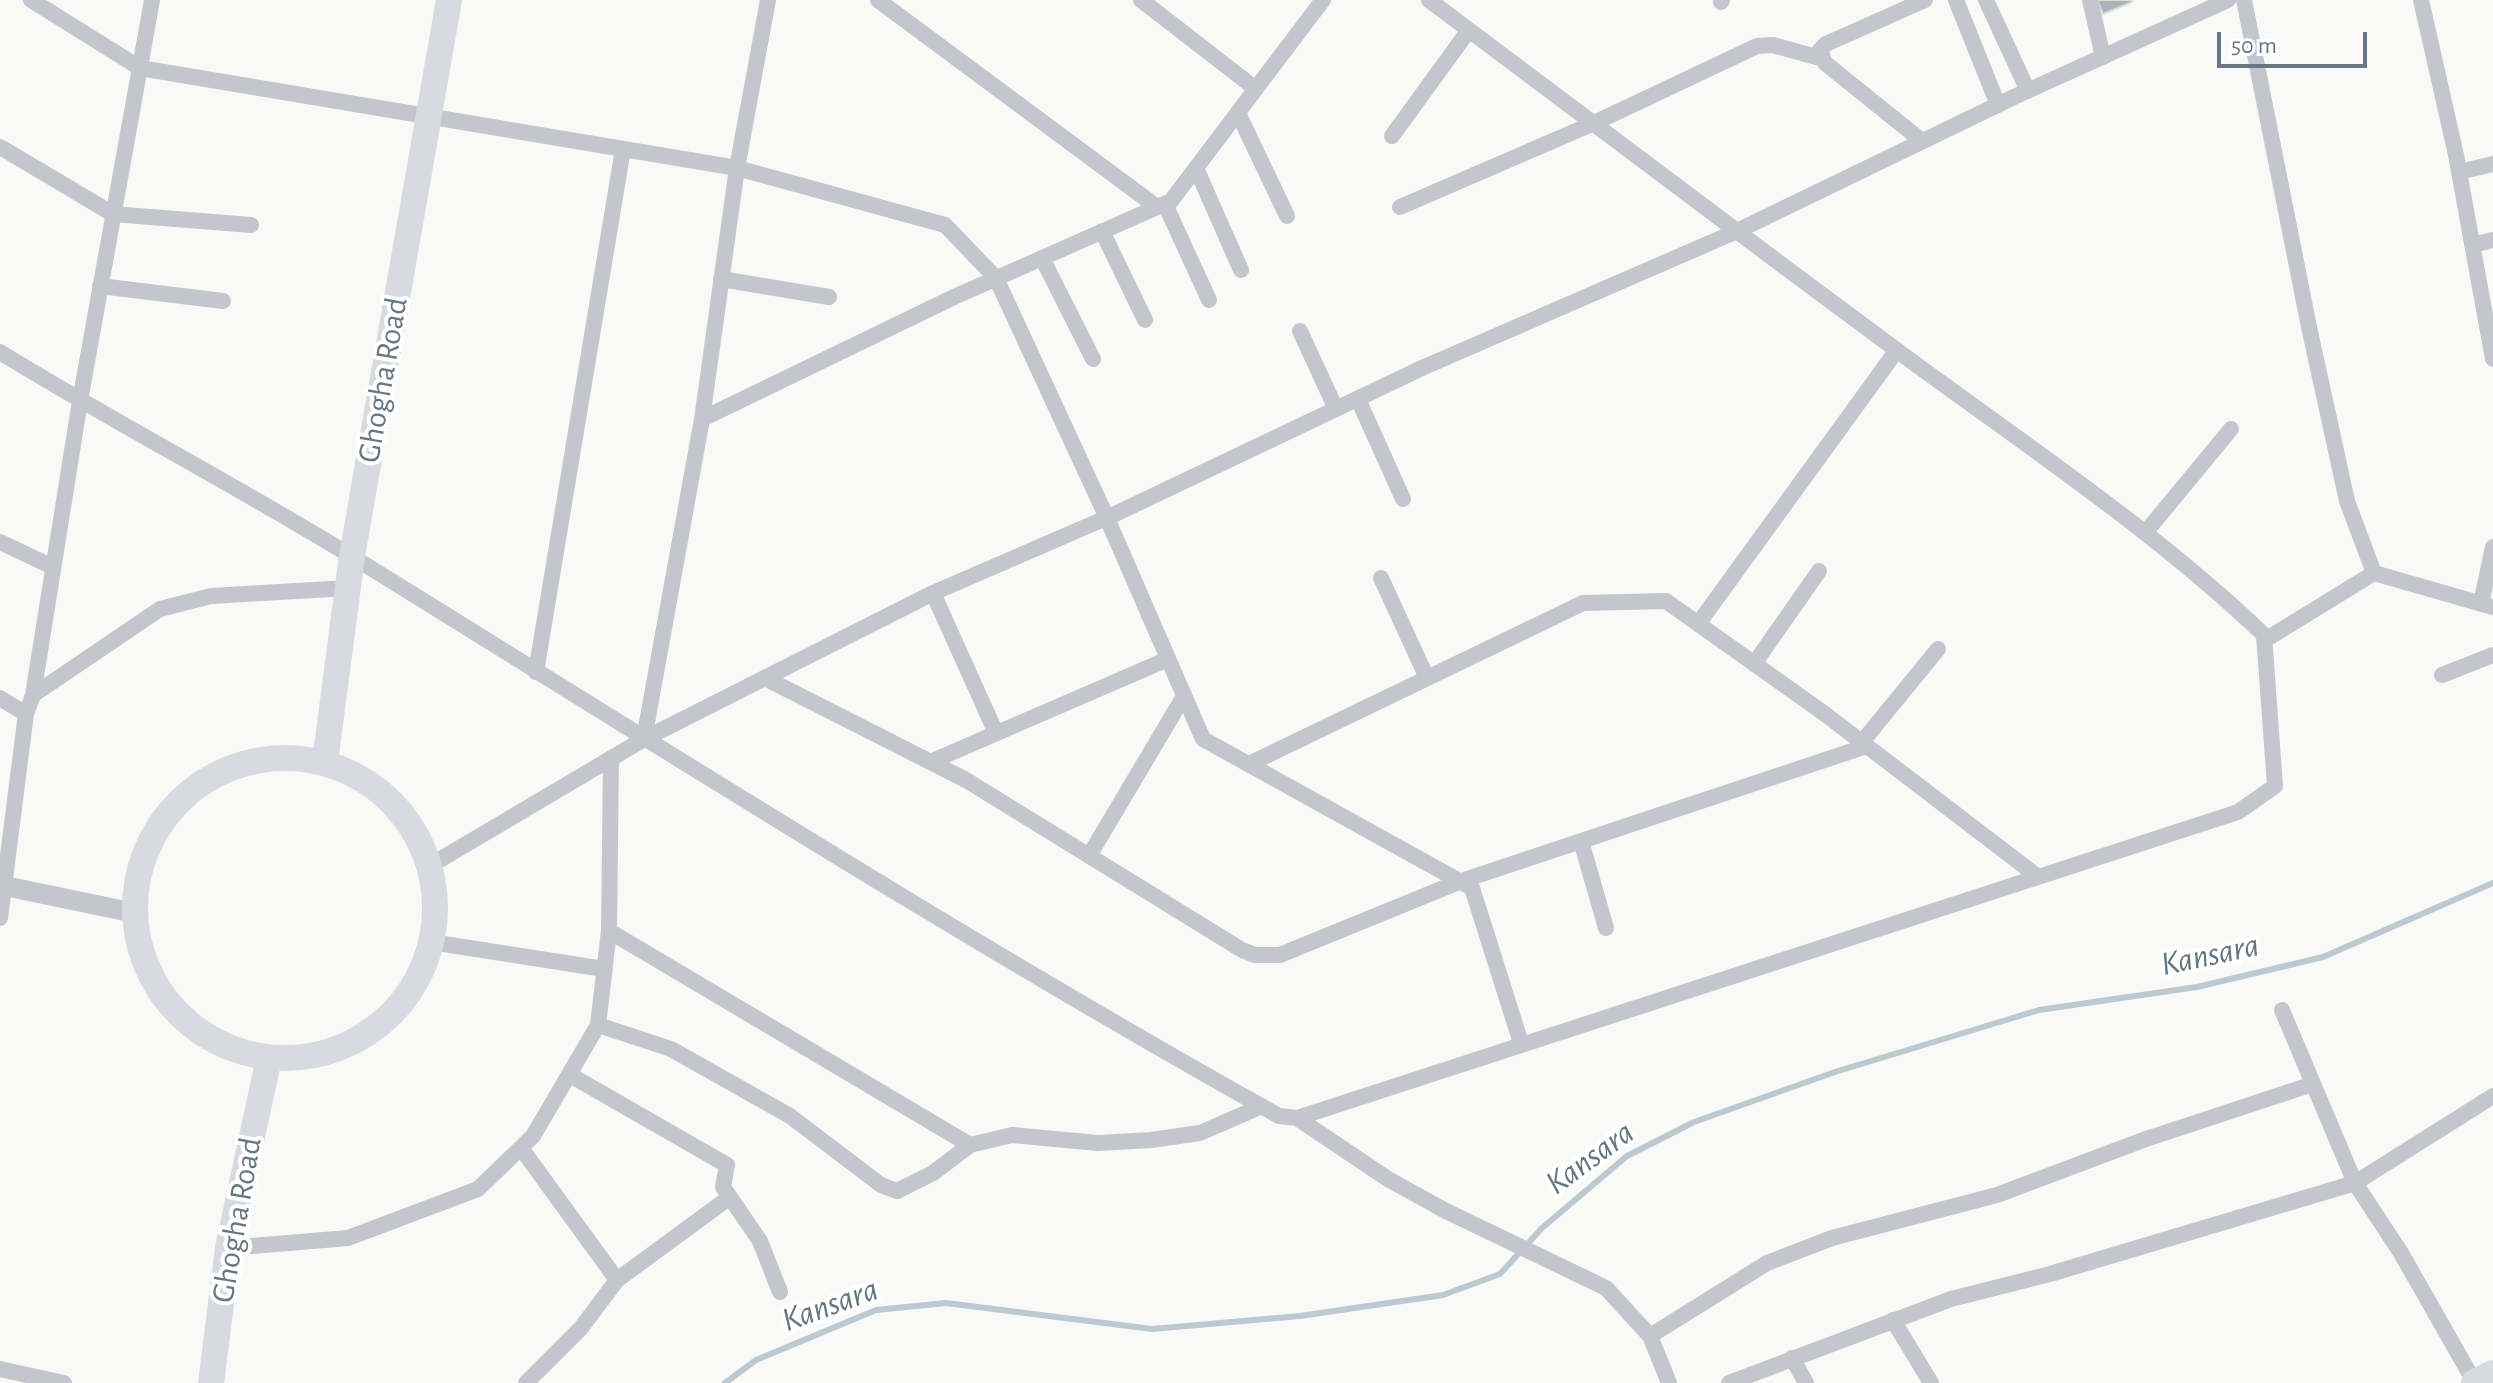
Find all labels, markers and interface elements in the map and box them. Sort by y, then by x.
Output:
scale bar [2221,16,2371,66]
text: 50 m [2231,34,2277,58]
street label: Ghogha Road [350,294,416,466]
water label: Kansara [2157,925,2263,985]
water label: Kansara [1538,1112,1642,1204]
street label: Ghogha Road [204,1134,270,1306]
water label: Kansara [776,1269,884,1341]

